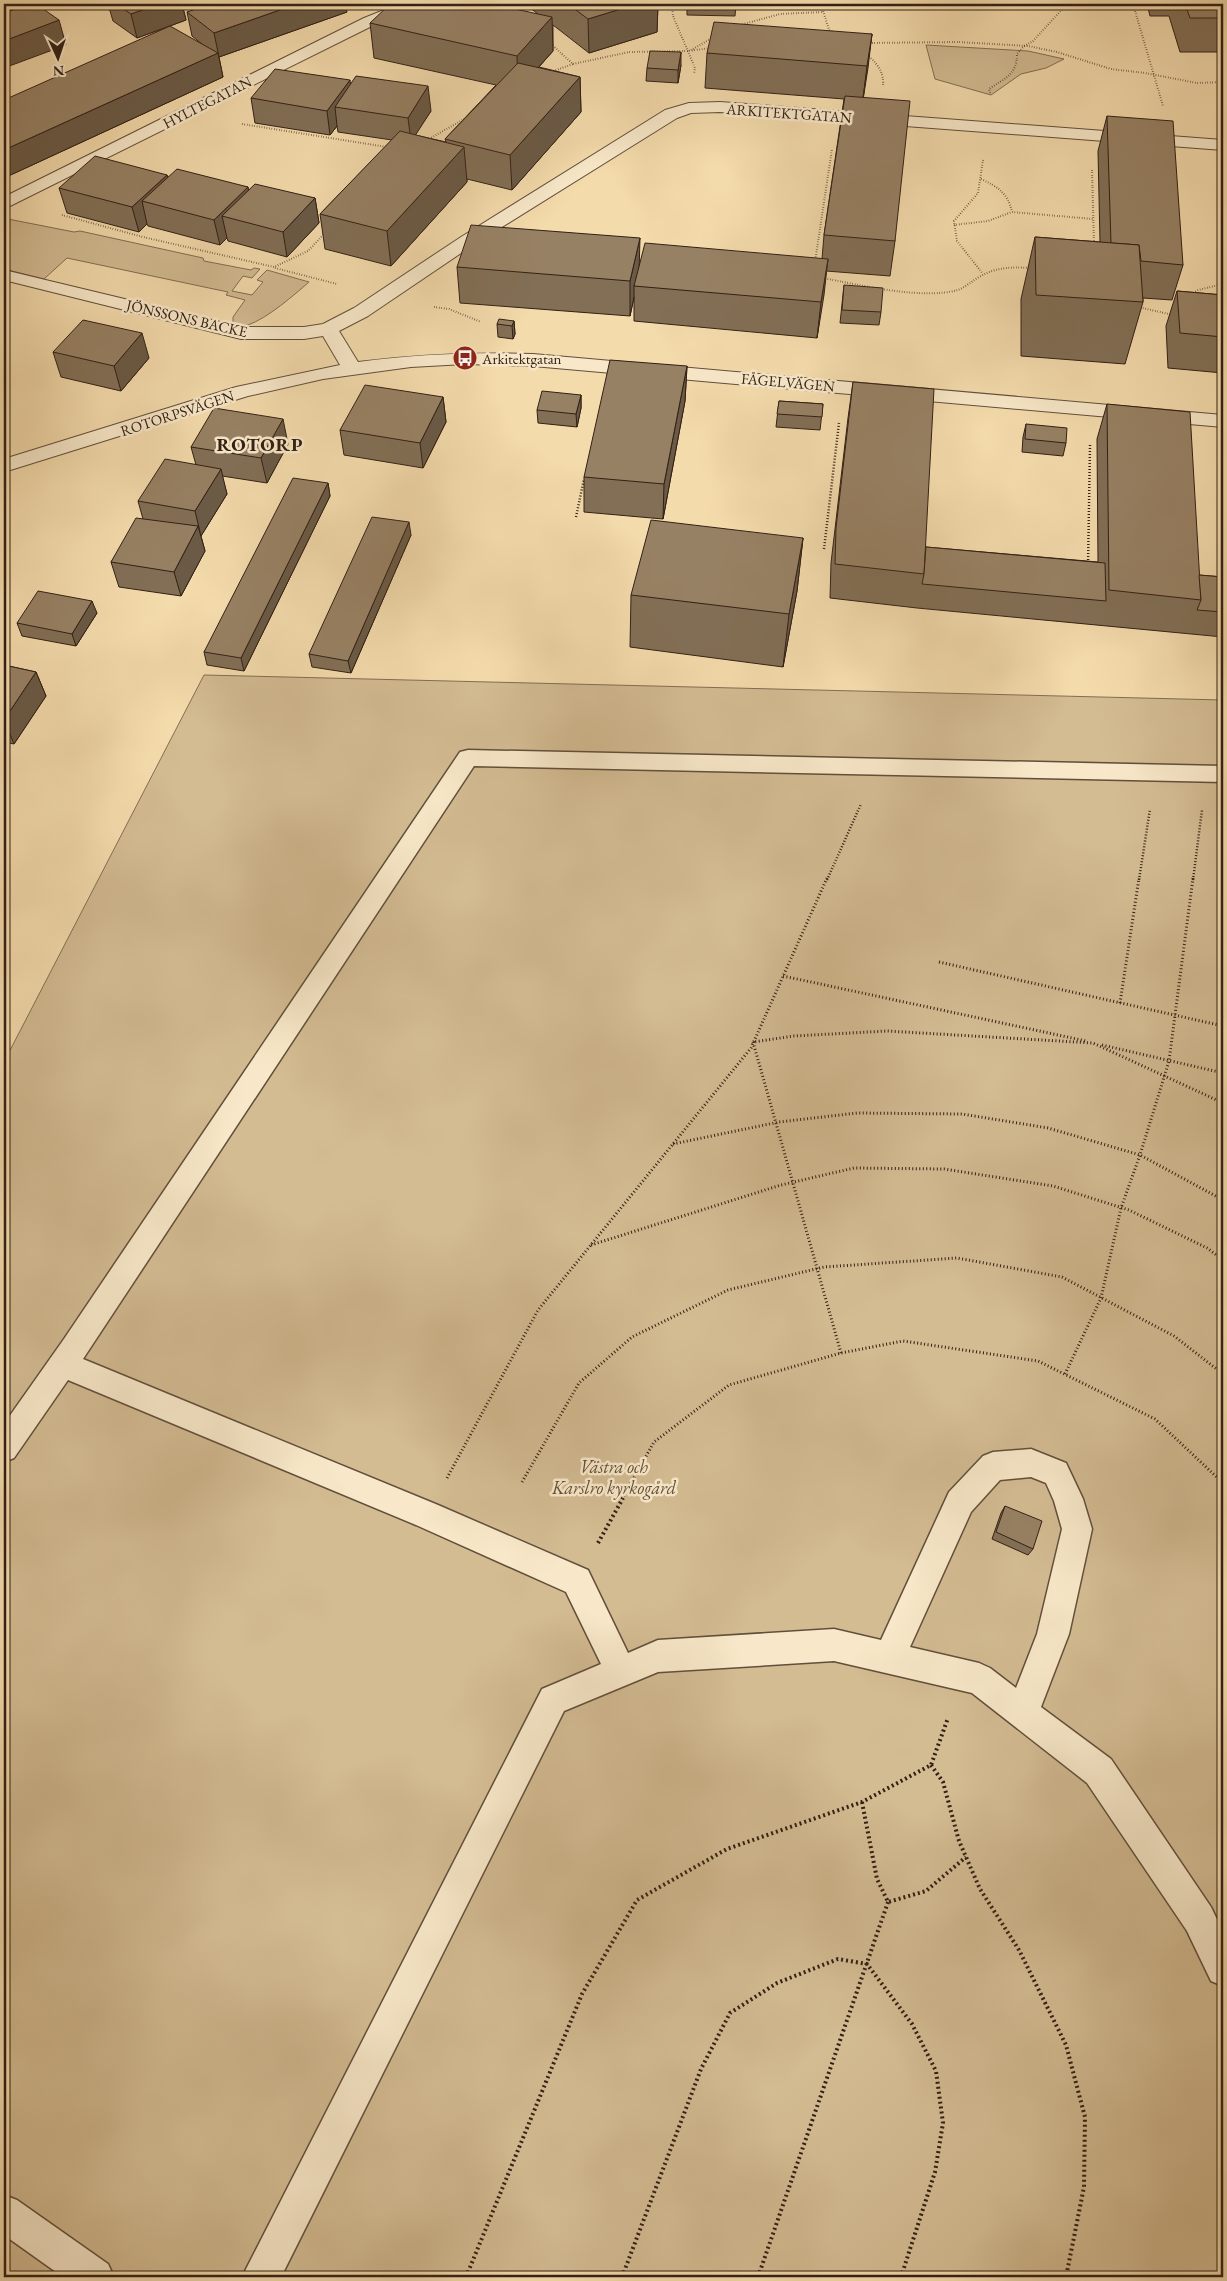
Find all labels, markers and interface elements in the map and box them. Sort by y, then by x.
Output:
north arrow [32,32,82,82]
text: N [52,62,65,80]
street label: HYLTEGATAN [159,71,255,133]
street label: ARKITEKTGATAN [725,99,853,127]
street label: JÖNSSONS BACKE [123,294,250,341]
bus stop icon: Arkitektgatan [452,345,478,371]
place label: Arkitektgatan [481,349,562,368]
street label: FÅGELVÄGEN [740,368,836,396]
street label: ROTORPSVÄGEN [118,386,236,440]
district label: ROTORP [216,432,304,457]
park label: Västra och Karslro kyrkogård [551,1455,677,1500]

